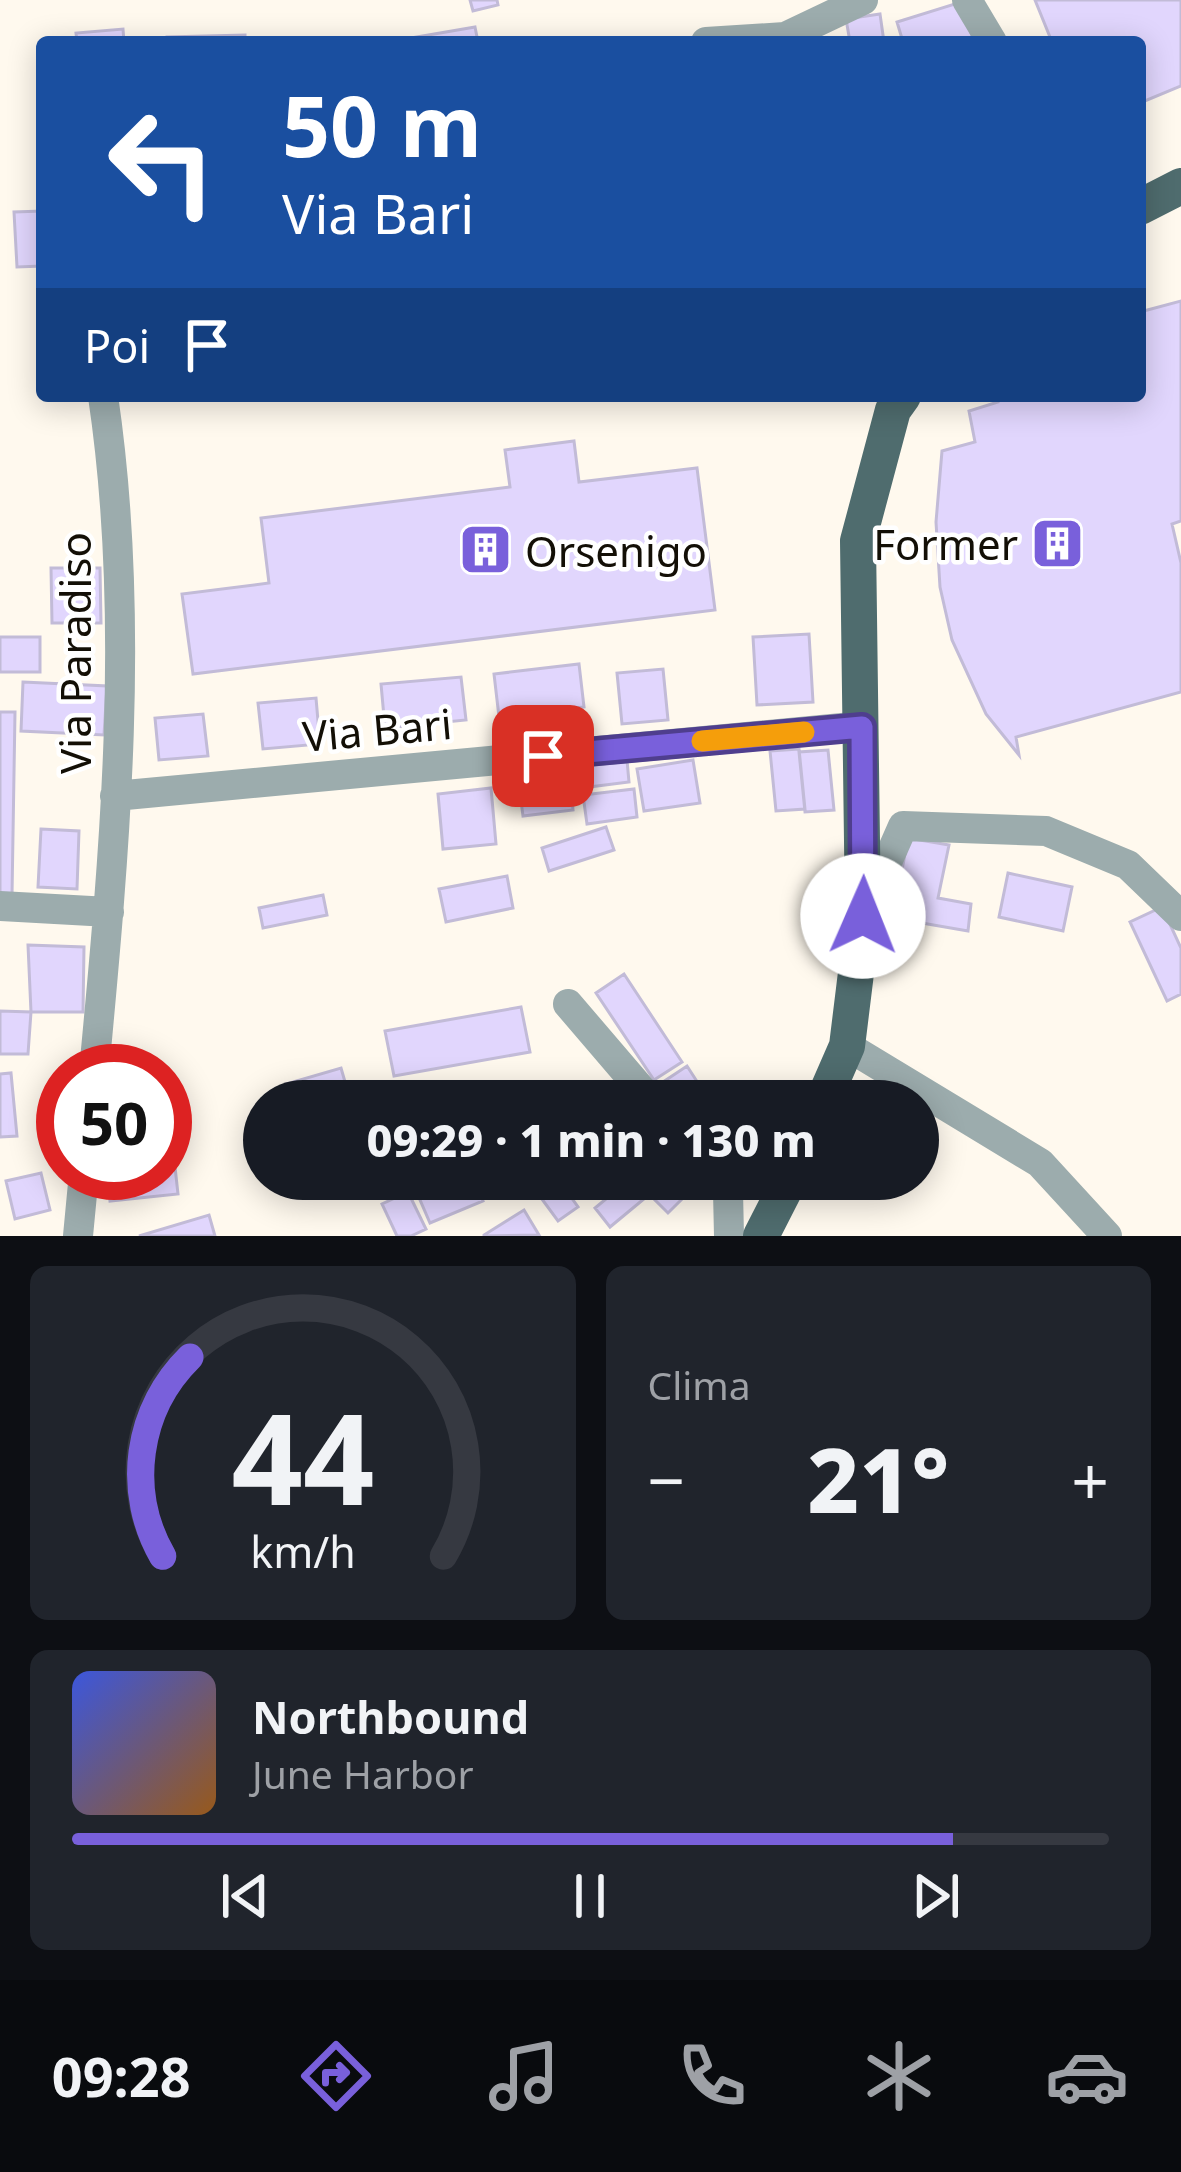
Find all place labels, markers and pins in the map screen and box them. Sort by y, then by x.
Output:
place label: Former [873,515,1018,572]
building icon: Former [1029,515,1085,571]
building icon: Orsenigo [458,522,514,578]
place label: Orsenigo [525,522,707,579]
pin [492,705,594,807]

